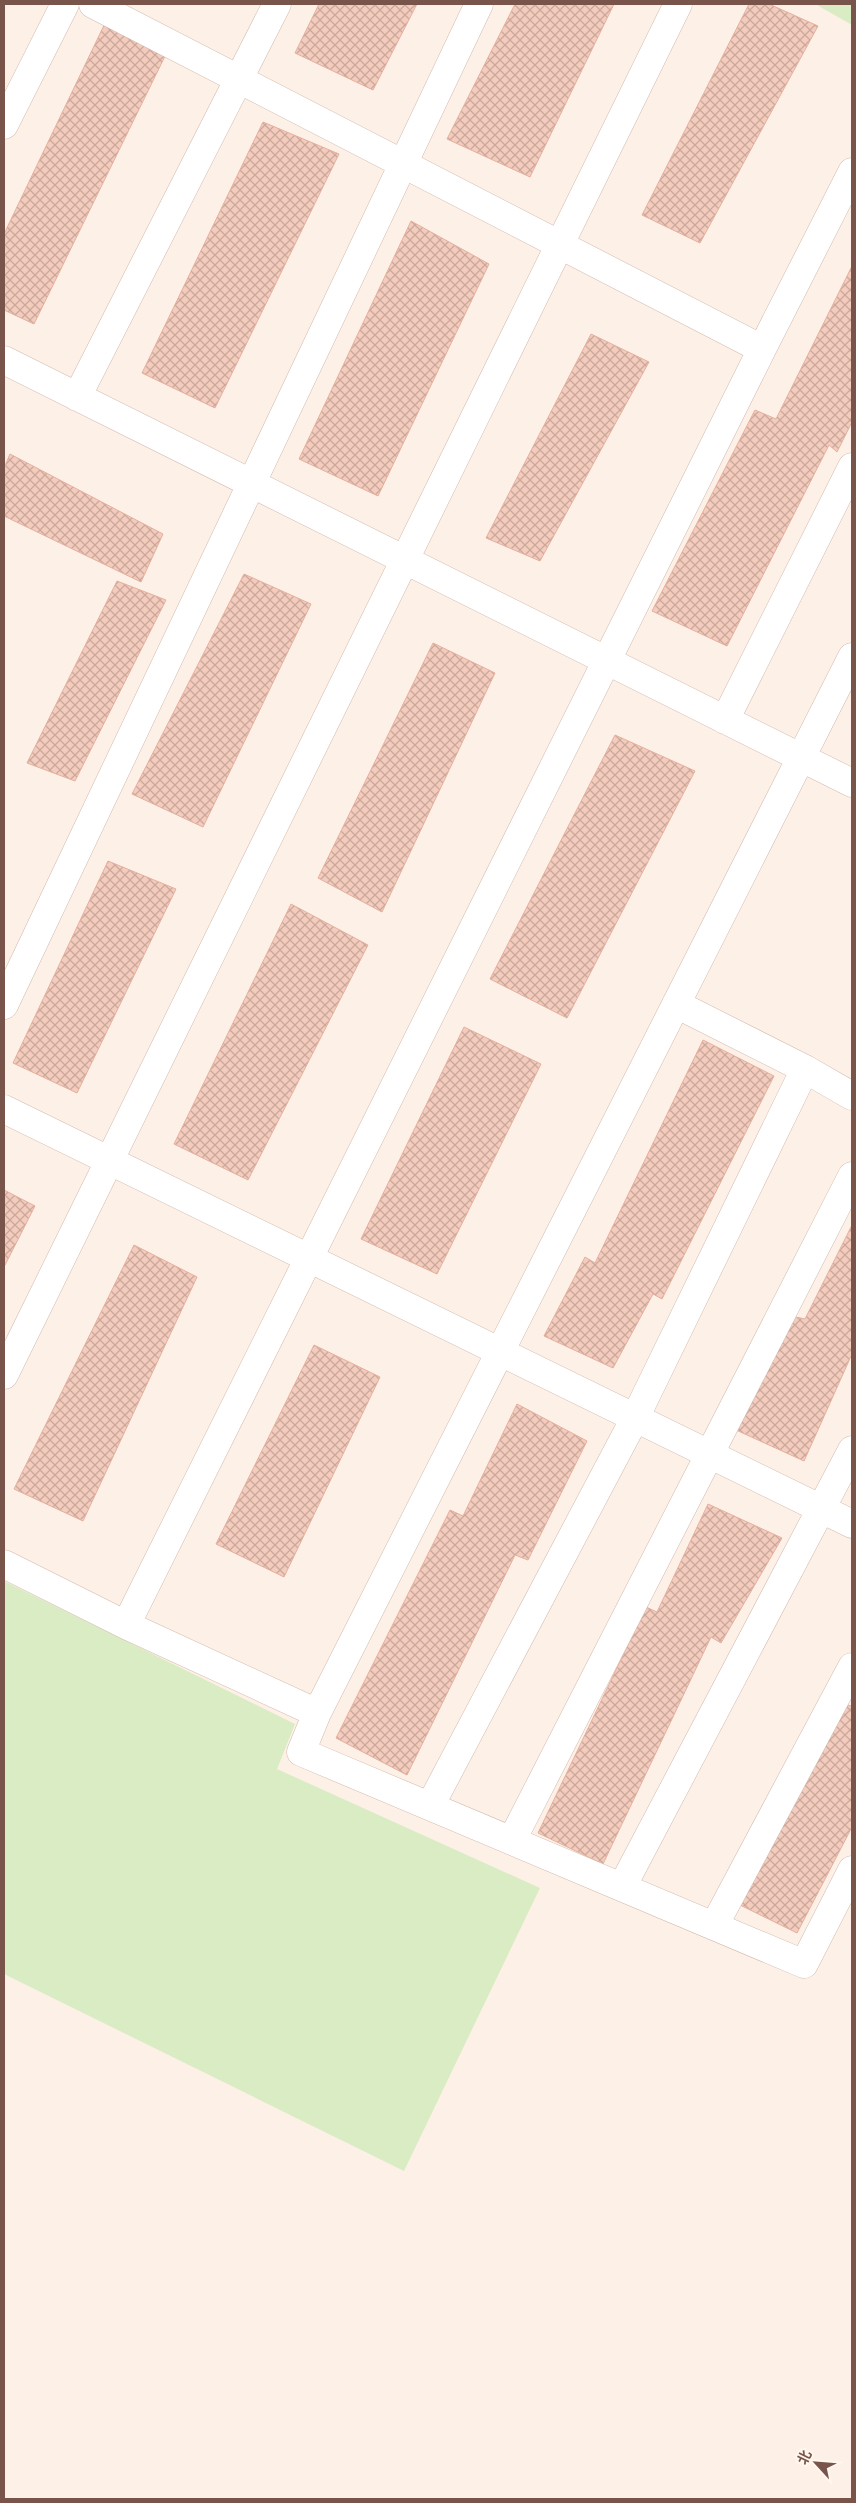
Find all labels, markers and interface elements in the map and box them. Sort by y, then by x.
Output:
north arrow [791,2438,841,2488]
text: 北 [793,2447,815,2467]

